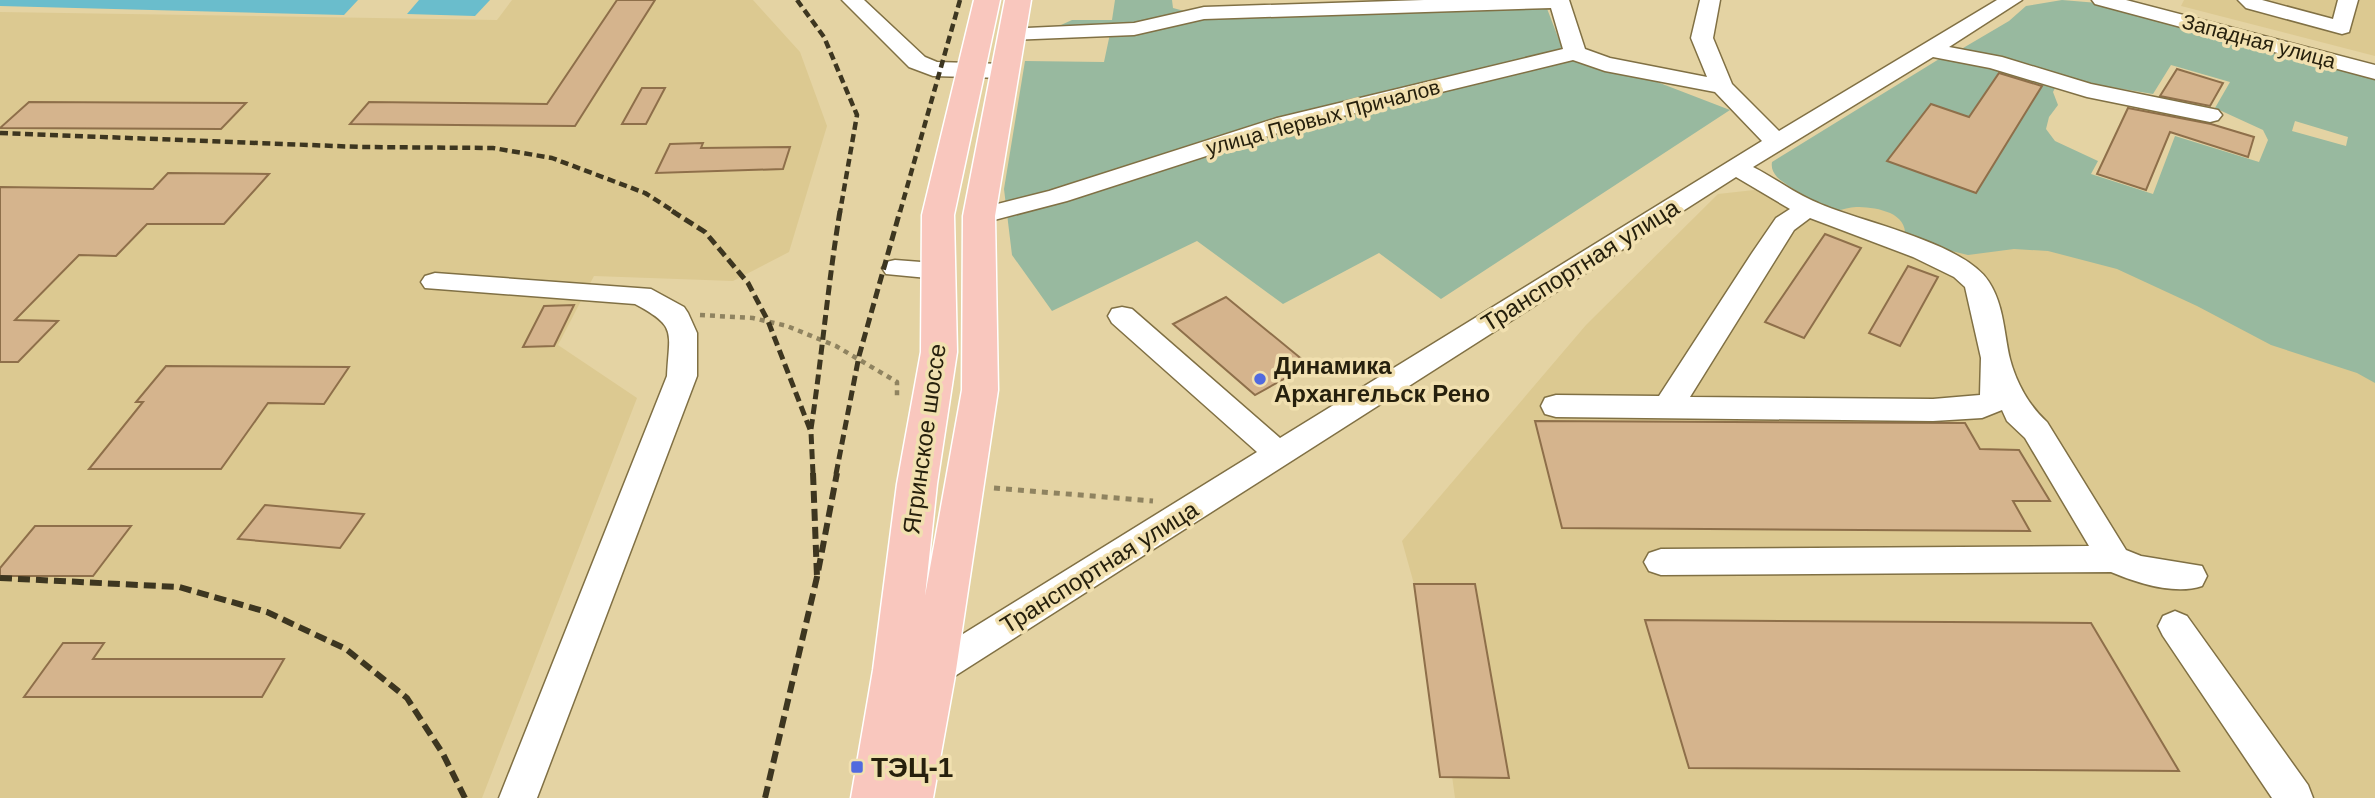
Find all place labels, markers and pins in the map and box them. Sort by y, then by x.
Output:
place label: Динамика Архангельск Рено [1274,352,1490,407]
marker: Динамика Архангельск Рено [1252,371,1268,387]
place label: ТЭЦ-1 [871,752,953,783]
marker: ТЭЦ-1 [849,759,865,775]

